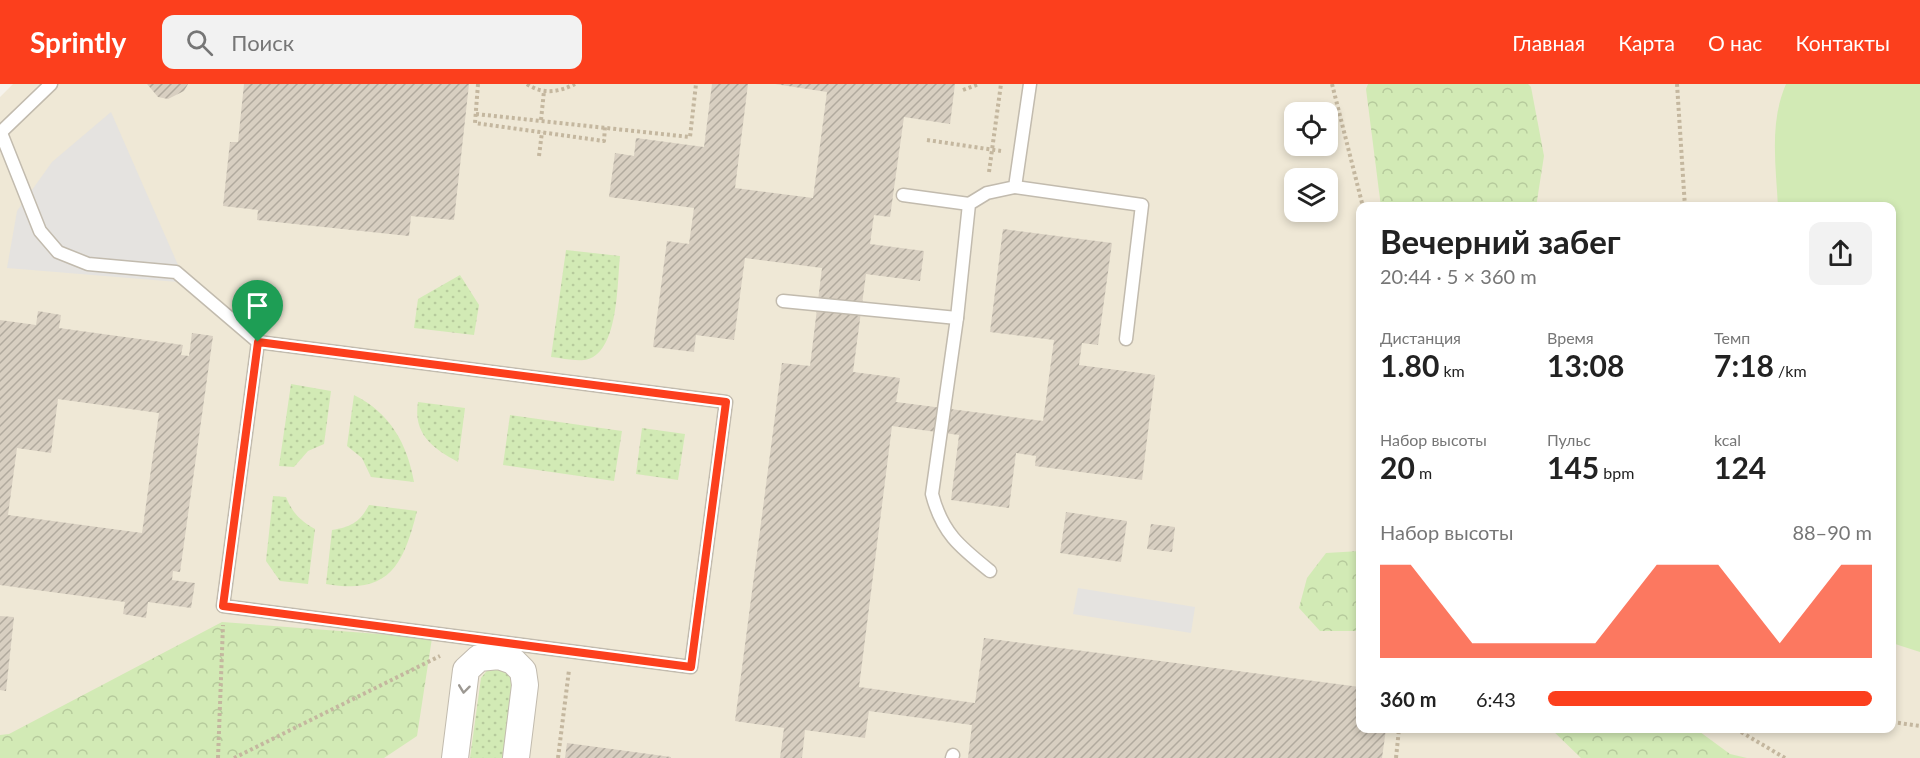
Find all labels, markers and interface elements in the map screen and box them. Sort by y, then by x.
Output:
search box [162,15,582,69]
text: Sprintly [30,25,126,59]
icon: search [183,26,216,59]
text: Поиск [231,29,294,56]
text: Главная [1512,30,1585,55]
text: Карта [1618,30,1675,55]
text: О нас [1708,30,1762,55]
text: Контакты [1795,30,1890,55]
map controls [1284,102,1338,222]
button: locate [1284,102,1338,156]
button: layers [1284,168,1338,222]
text: Вечерний забег [1380,221,1621,261]
button: share [1809,222,1872,285]
text: 20:44 · 5 × 360 m [1380,264,1537,288]
pin [232,280,283,342]
icon: arrive [241,289,274,322]
text: Дистанция [1380,328,1461,347]
text: Время [1547,328,1594,347]
text: Темп [1714,328,1750,347]
text: 1.80 [1380,347,1439,383]
text: 13:08 [1547,347,1624,383]
text: 7:18 [1714,347,1774,383]
text: km [1439,361,1465,380]
text: /km [1774,361,1807,380]
text: Набор высоты [1380,430,1487,449]
text: Пульс [1547,430,1591,449]
text: kcal [1714,430,1741,449]
text: 20 [1380,449,1415,485]
text: 145 [1547,449,1599,485]
text: 124 [1714,449,1766,485]
text: m [1415,463,1432,482]
text: bpm [1599,463,1634,482]
text: Набор высоты [1380,520,1513,544]
text: 88–90 m [1792,520,1872,544]
one-way arrow [458,684,470,694]
text: 360 m [1380,687,1436,711]
text: 6:43 [1476,687,1516,711]

